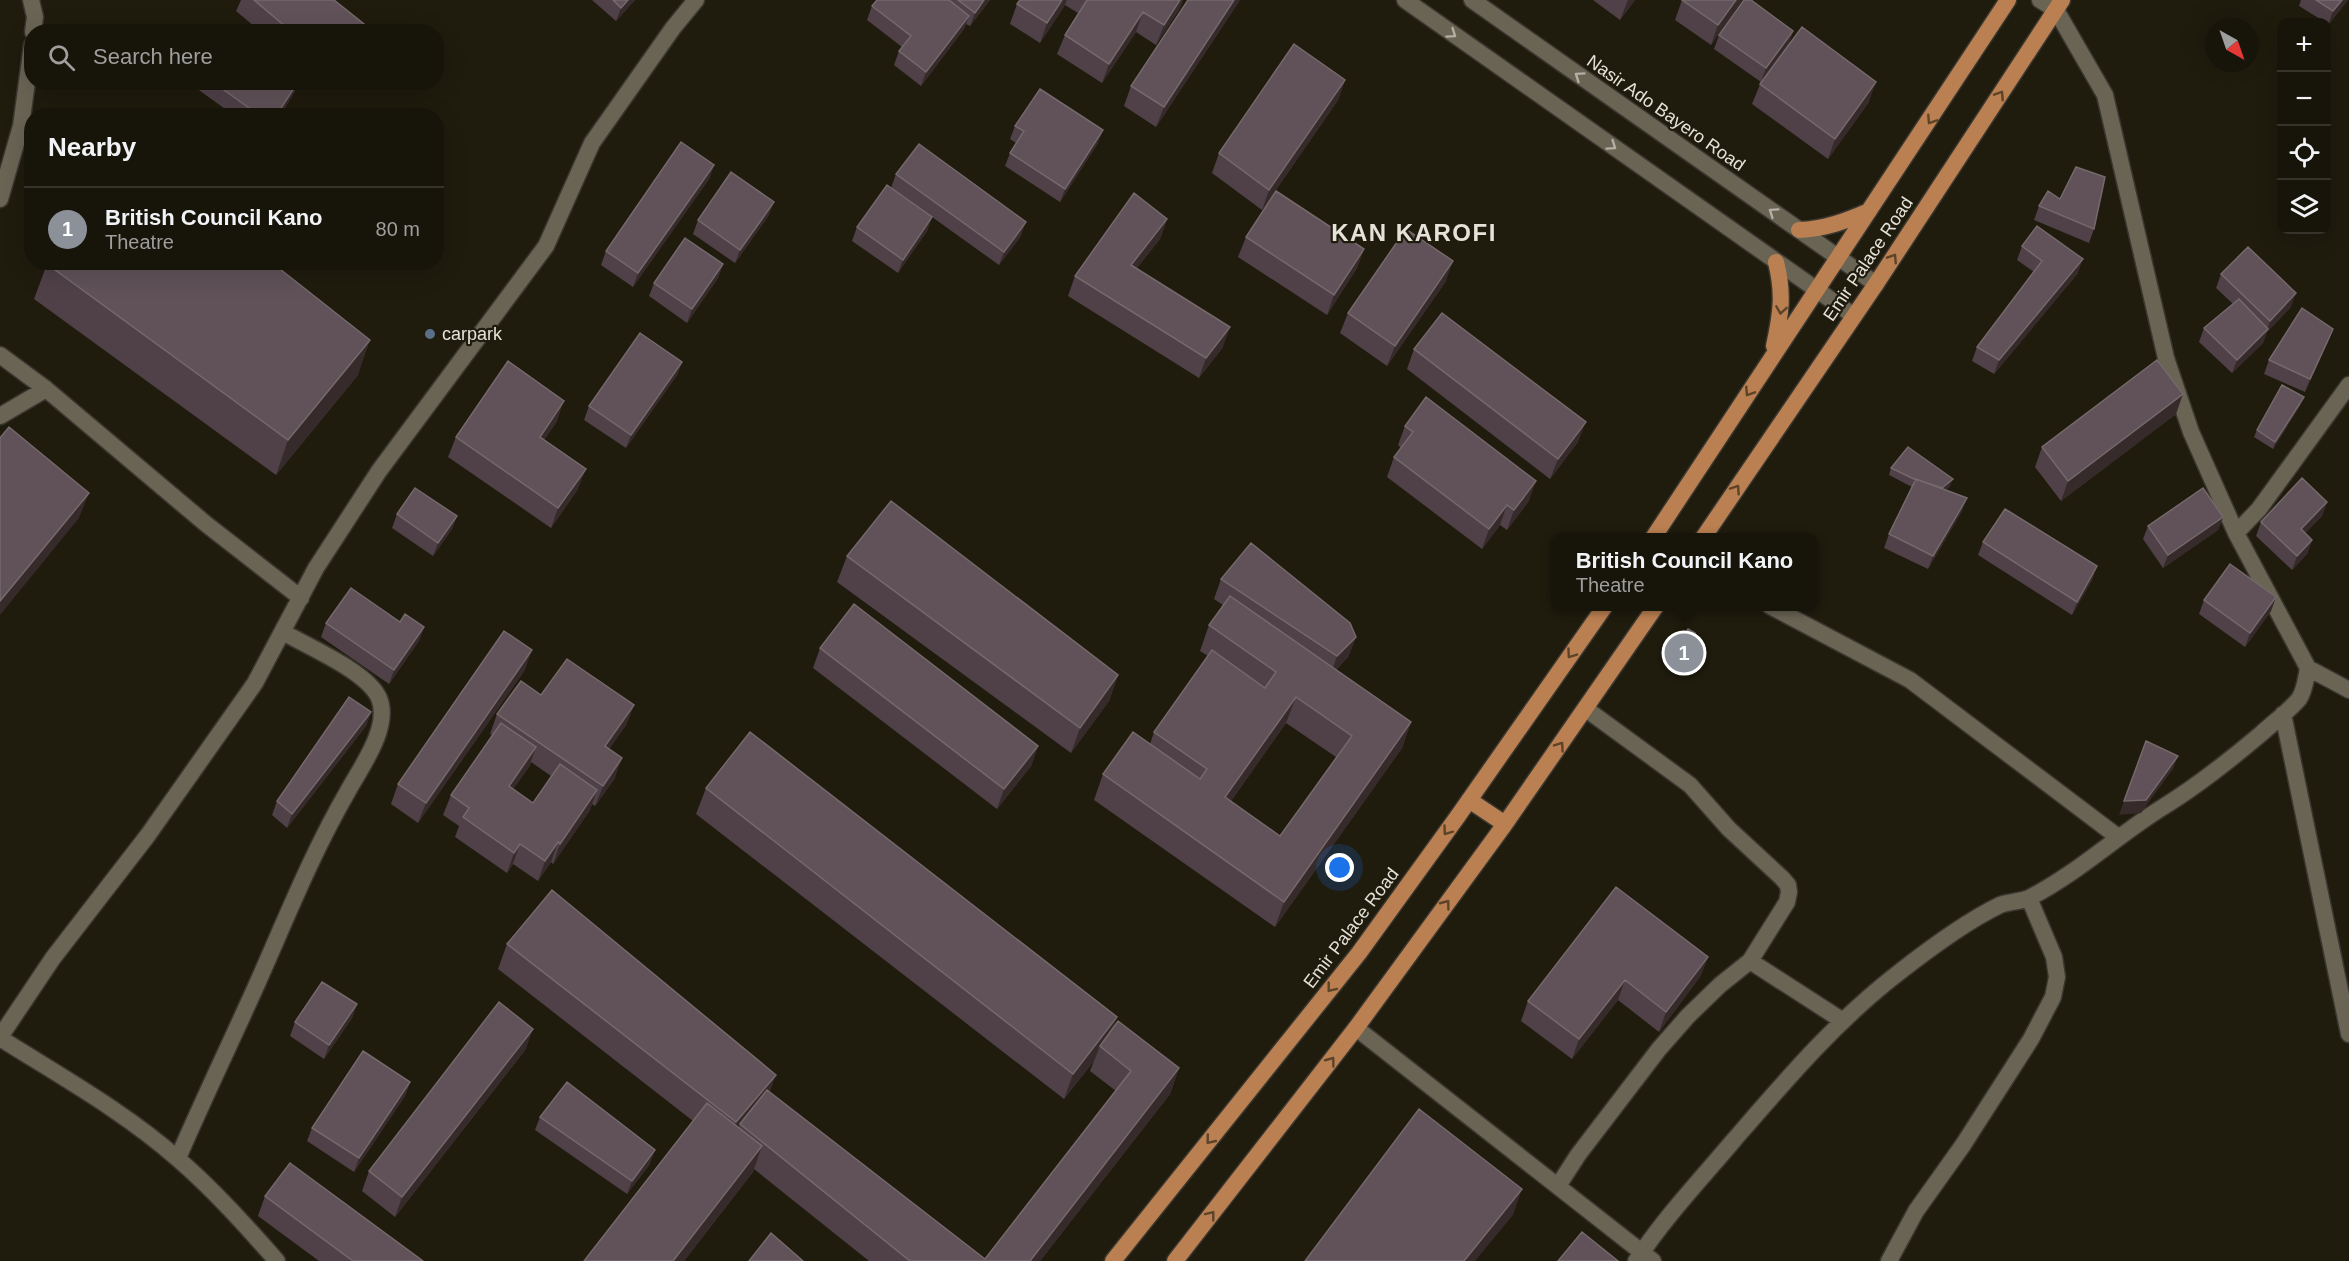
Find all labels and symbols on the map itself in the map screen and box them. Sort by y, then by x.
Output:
north arrow [2205,18,2259,72]
one-way arrow [1446,27,1457,38]
street label: Nasir Ado Bayero Road [1583,51,1749,175]
one-way arrow [1575,72,1586,83]
one-way arrow [1993,91,2004,102]
one-way arrow [1927,113,1938,124]
one-way arrow [1605,139,1616,150]
street label: Emir Palace Road [1819,193,1917,325]
one-way arrow [1769,208,1780,219]
district label: KAN KAROFI [1331,219,1497,246]
one-way arrow [1885,254,1897,264]
one-way arrow [1775,306,1787,315]
place label: carpark [442,324,503,344]
marker: carpark [423,327,437,341]
one-way arrow [1745,385,1756,396]
one-way arrow [1729,485,1740,496]
pin: 1 [1664,630,1704,676]
one-way arrow [1567,648,1578,659]
one-way arrow [1553,741,1564,752]
one-way arrow [1444,825,1455,836]
your location [1325,853,1354,882]
street label: Emir Palace Road [1299,864,1403,992]
one-way arrow [1439,899,1450,910]
one-way arrow [1327,981,1338,992]
one-way arrow [1324,1057,1335,1068]
one-way arrow [1206,1134,1217,1145]
one-way arrow [1204,1211,1215,1222]

